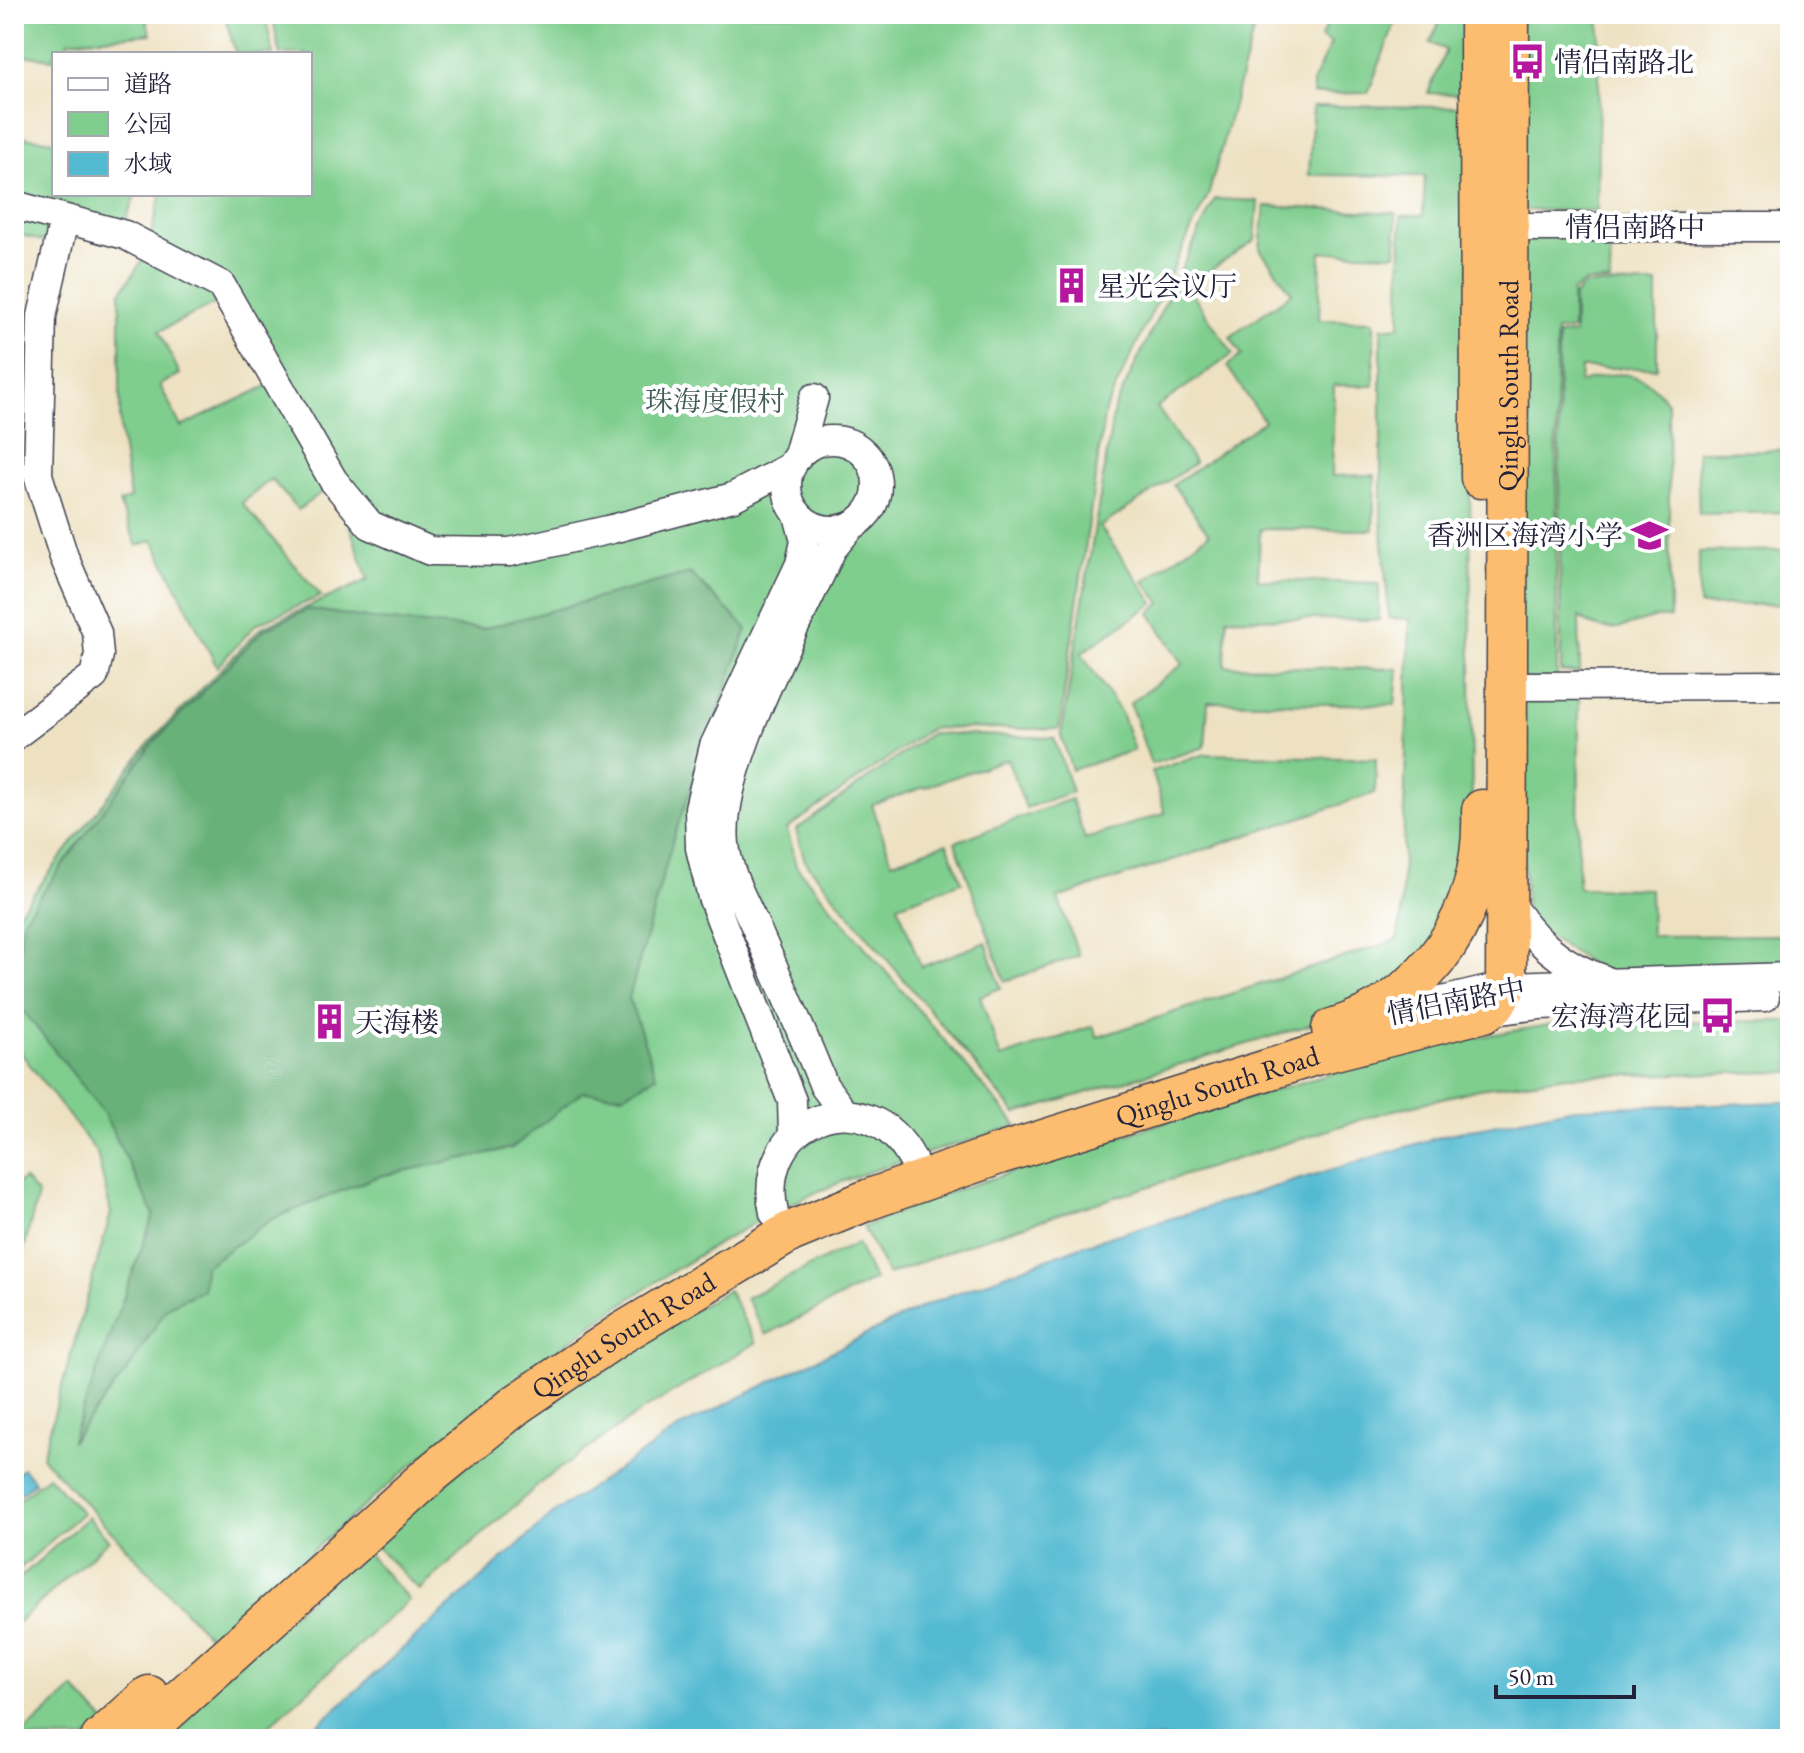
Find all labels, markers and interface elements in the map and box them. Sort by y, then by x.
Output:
bus stop icon: 情侣南路北 [1509,43,1547,81]
place label: 情侣南路北 [1554,44,1694,80]
legend [52,52,312,196]
text: 道路 [124,68,172,99]
text: 公园 [124,108,172,139]
text: 水域 [124,148,172,179]
street label: 情侣南路中 [1565,209,1705,245]
building icon: 星光会议厅 [1052,267,1090,305]
place label: 星光会议厅 [1097,268,1237,304]
street label: Qinglu South Road [1490,279,1526,491]
park label: 珠海度假村 [645,383,785,419]
school or university icon: 香洲区海湾小学 [1630,516,1668,554]
place label: 香洲区海湾小学 [1427,517,1623,553]
street label: 情侣南路中 [1384,970,1528,1032]
bus stop icon: 宏海湾花园 [1698,997,1736,1035]
place label: 宏海湾花园 [1551,998,1691,1034]
building icon: 天海楼 [310,1003,348,1041]
place label: 天海楼 [355,1004,439,1040]
street label: Qinglu South Road [1111,1037,1324,1134]
street label: Qinglu South Road [524,1263,722,1407]
scale bar [1496,1649,1634,1699]
text: 50 m [1508,1661,1555,1692]

